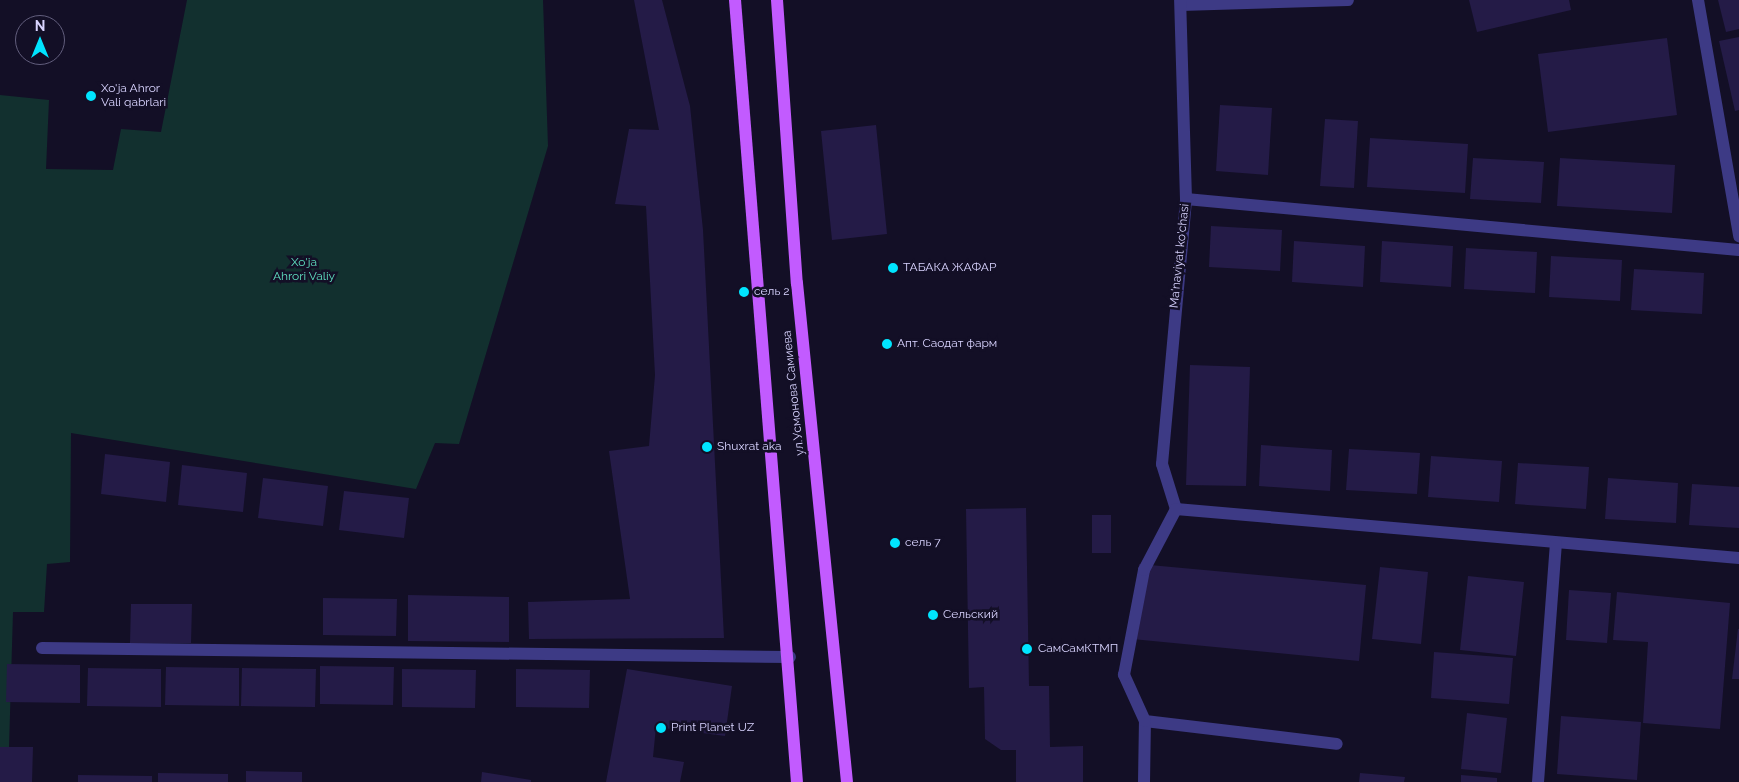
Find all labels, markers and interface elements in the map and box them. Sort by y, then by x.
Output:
north arrow [15,15,65,65]
text: N [35,18,45,34]
place label: Xo'ja Ahror Vali qabrlari [101,82,166,110]
marker: Xo'ja Ahror Vali qabrlari [85,90,97,102]
street label: Ma'naviyat ko'chasi [1167,203,1193,309]
park label: Xo'ja Ahrori Valiy [273,256,335,284]
place label: ТАБАКА ЖАФАР [903,261,997,275]
marker: ТАБАКА ЖАФАР [887,262,899,274]
place label: сель 2 [754,285,790,299]
marker: сель 2 [738,286,750,298]
street label: ул.Усмонова Самиева [780,330,808,456]
place label: Апт. Саодат фарм [897,337,997,351]
marker: Апт. Саодат фарм [881,338,893,350]
place label: Shuxrat aka [717,440,782,454]
marker: Shuxrat aka [701,441,713,453]
place label: сель 7 [905,536,941,550]
marker: сель 7 [889,537,901,549]
place label: Сельский [943,608,998,622]
marker: Сельский [927,609,939,621]
marker: СамСамКТМП [1020,642,1034,656]
place label: СамСамКТМП [1038,642,1118,656]
place label: Print Planet UZ [671,721,754,735]
marker: Print Planet UZ [655,722,667,734]

